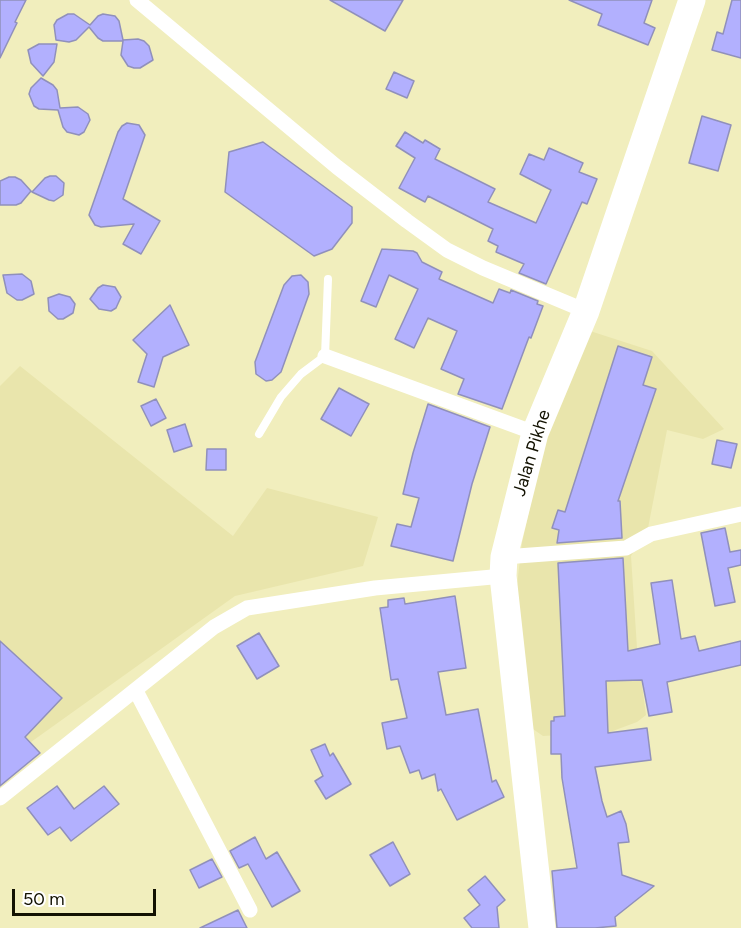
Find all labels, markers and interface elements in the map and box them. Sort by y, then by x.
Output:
street label: Jalan Pikhe [509,407,555,499]
scale bar [15,877,159,915]
text: 50 m [23,888,65,910]

